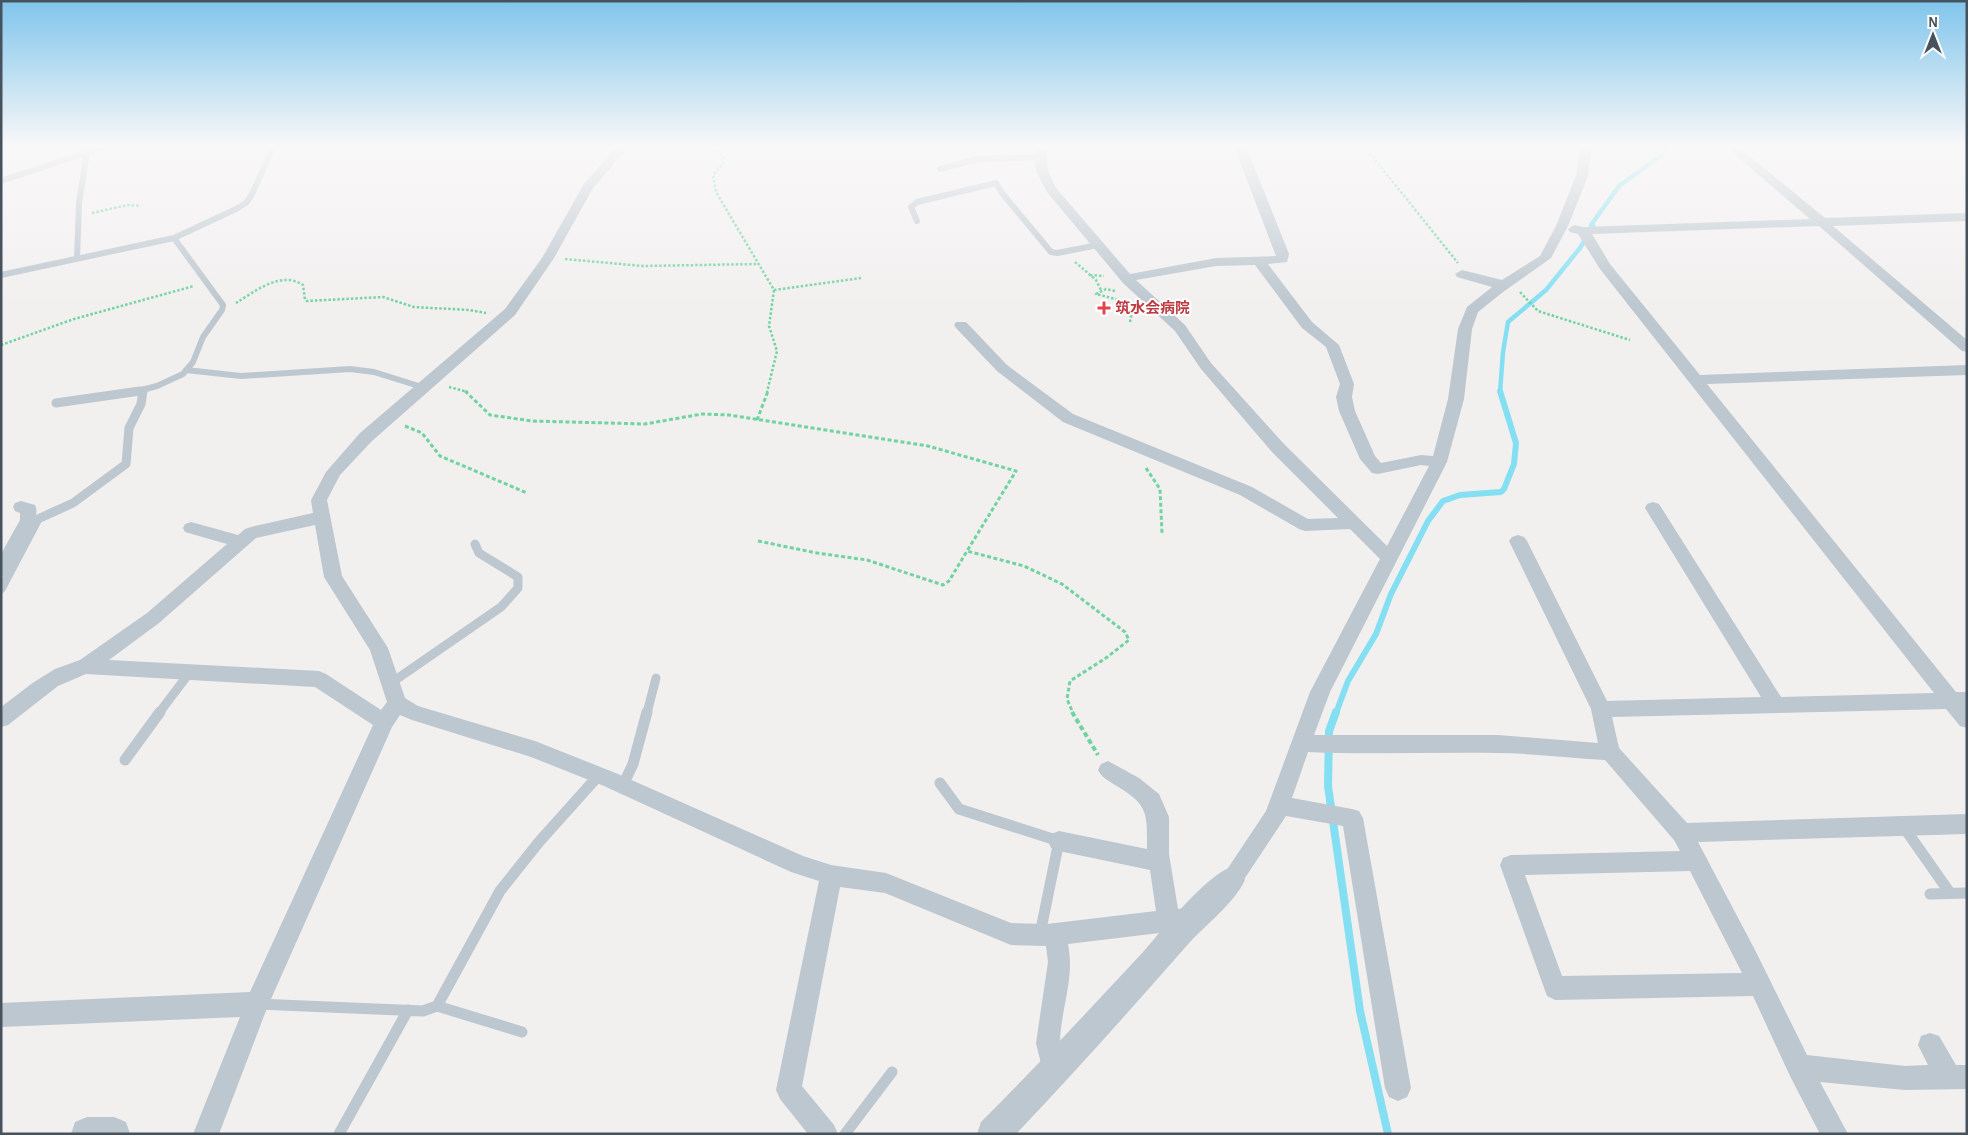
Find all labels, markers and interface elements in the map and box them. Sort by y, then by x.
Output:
north arrow [1908,10,1958,60]
text: N [1928,16,1938,30]
place label: 筑水会病院 [1115,300,1190,316]
marker: 筑水会病院 [1097,301,1111,315]

